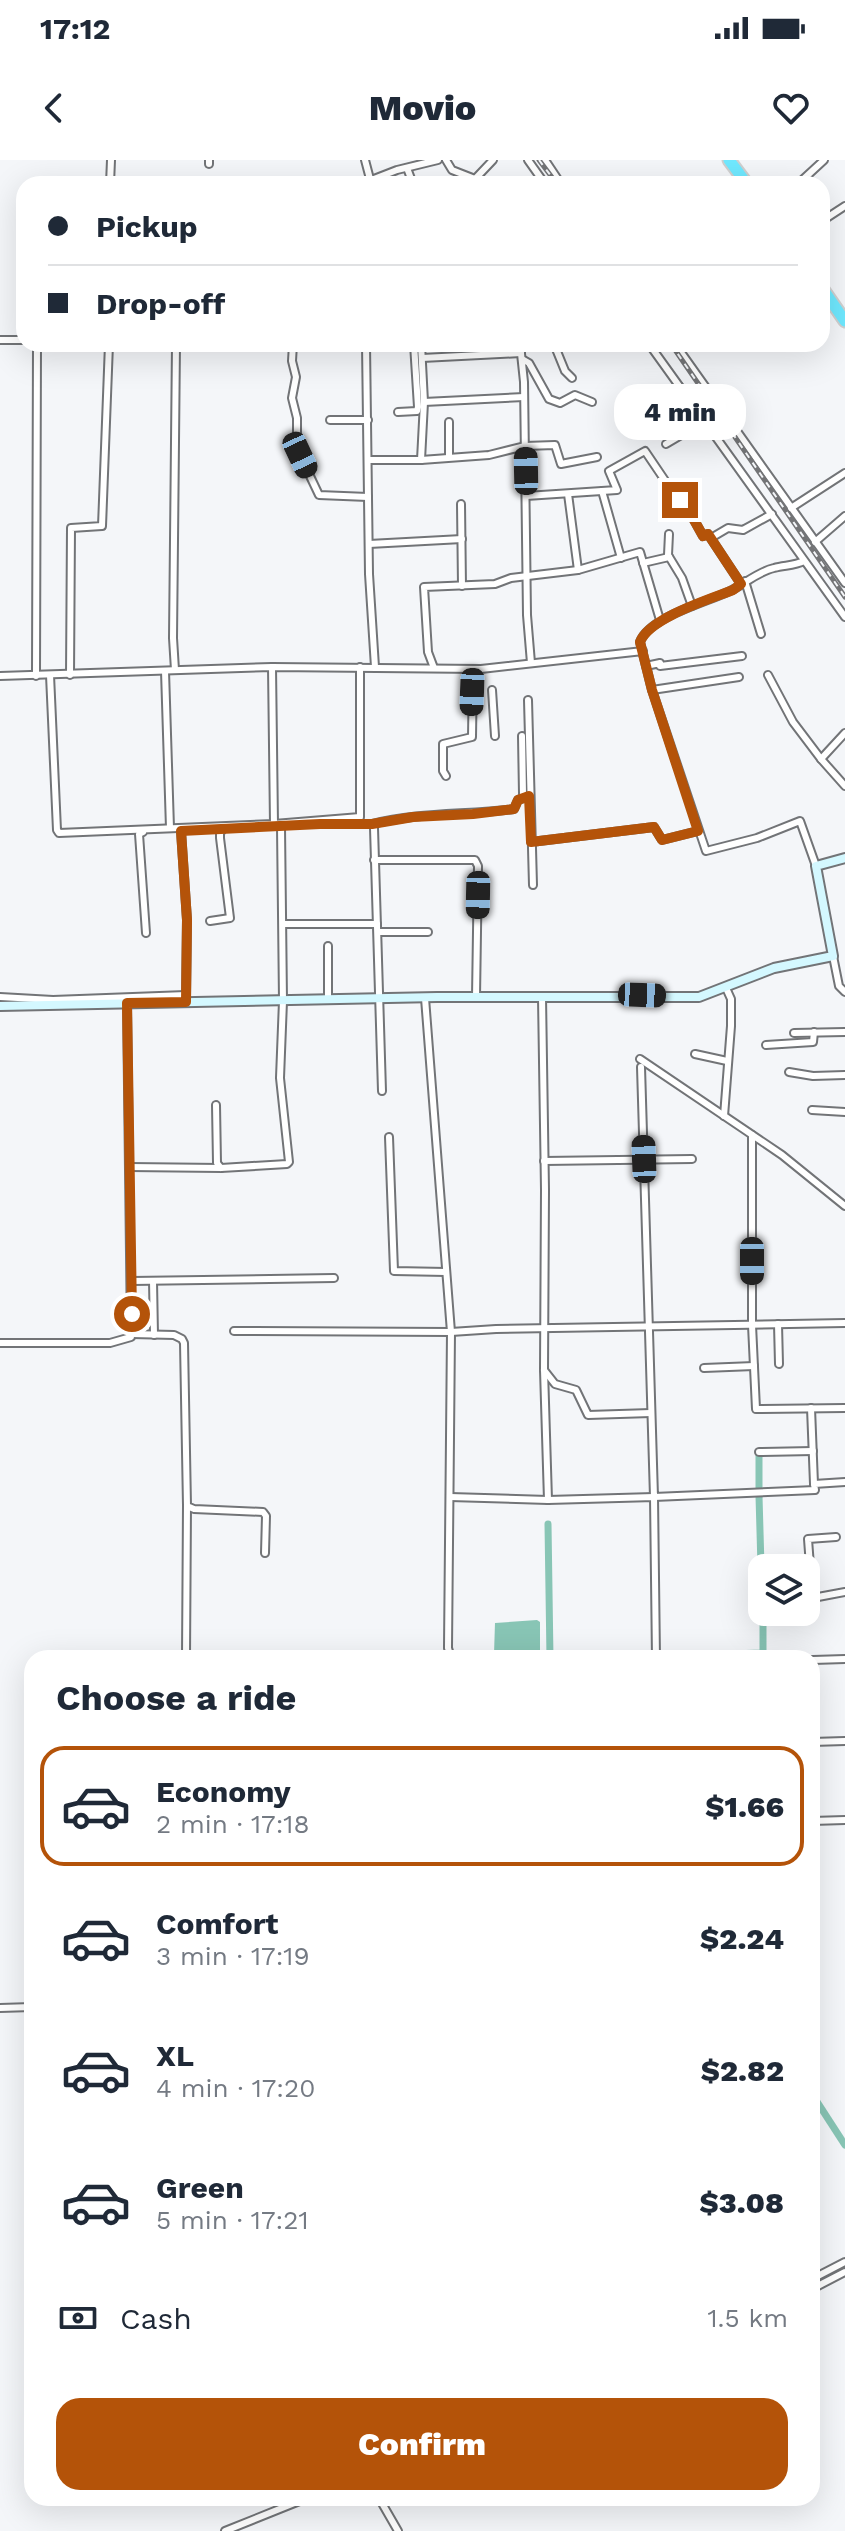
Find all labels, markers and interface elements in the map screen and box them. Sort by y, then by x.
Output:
text: 17:12 [40,11,111,46]
icon: back [32,86,76,130]
icon: heart [769,86,813,130]
text: Movio [369,87,476,129]
text: Pickup [96,209,198,244]
text: Drop-off [96,286,225,321]
callout: 4 min [614,384,746,440]
text: 4 min [644,397,716,427]
car [279,428,321,482]
car [514,447,538,495]
route end [662,482,698,518]
car [459,668,485,716]
car [466,871,490,919]
car [618,982,666,1008]
car [631,1135,657,1183]
car [740,1237,764,1285]
route start [114,1296,150,1332]
map controls [748,1554,820,1626]
button: layers [748,1554,820,1626]
text: Choose a ride [56,1677,296,1719]
icon: car [60,1770,132,1842]
text: Economy [156,1774,291,1809]
text: $1.66 [705,1789,784,1824]
text: 2 min · 17:18 [156,1809,309,1839]
icon: car [60,1902,132,1974]
text: Comfort [156,1906,278,1941]
text: $2.24 [700,1921,784,1956]
text: 3 min · 17:19 [156,1941,310,1971]
icon: car [60,2034,132,2106]
text: XL [156,2038,194,2073]
text: $2.82 [701,2053,784,2088]
text: 4 min · 17:20 [156,2073,315,2103]
icon: car [60,2166,132,2238]
text: Green [156,2170,244,2205]
text: $3.08 [699,2185,784,2220]
text: 5 min · 17:21 [156,2205,309,2235]
icon: cash [56,2296,100,2340]
text: Cash [120,2301,192,2336]
text: 1.5 km [707,2303,788,2333]
button: Confirm [56,2398,788,2490]

